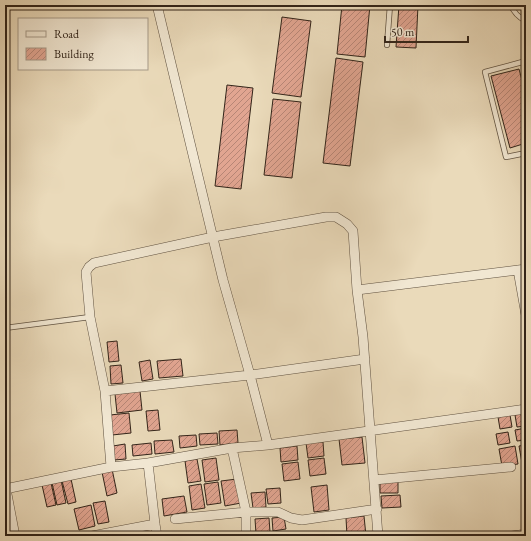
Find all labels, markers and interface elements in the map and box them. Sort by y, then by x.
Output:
legend [18,18,148,70]
scale bar [385,18,468,44]
text: 50 m [391,24,415,40]
text: Road [54,26,80,42]
text: Building [54,46,95,62]

